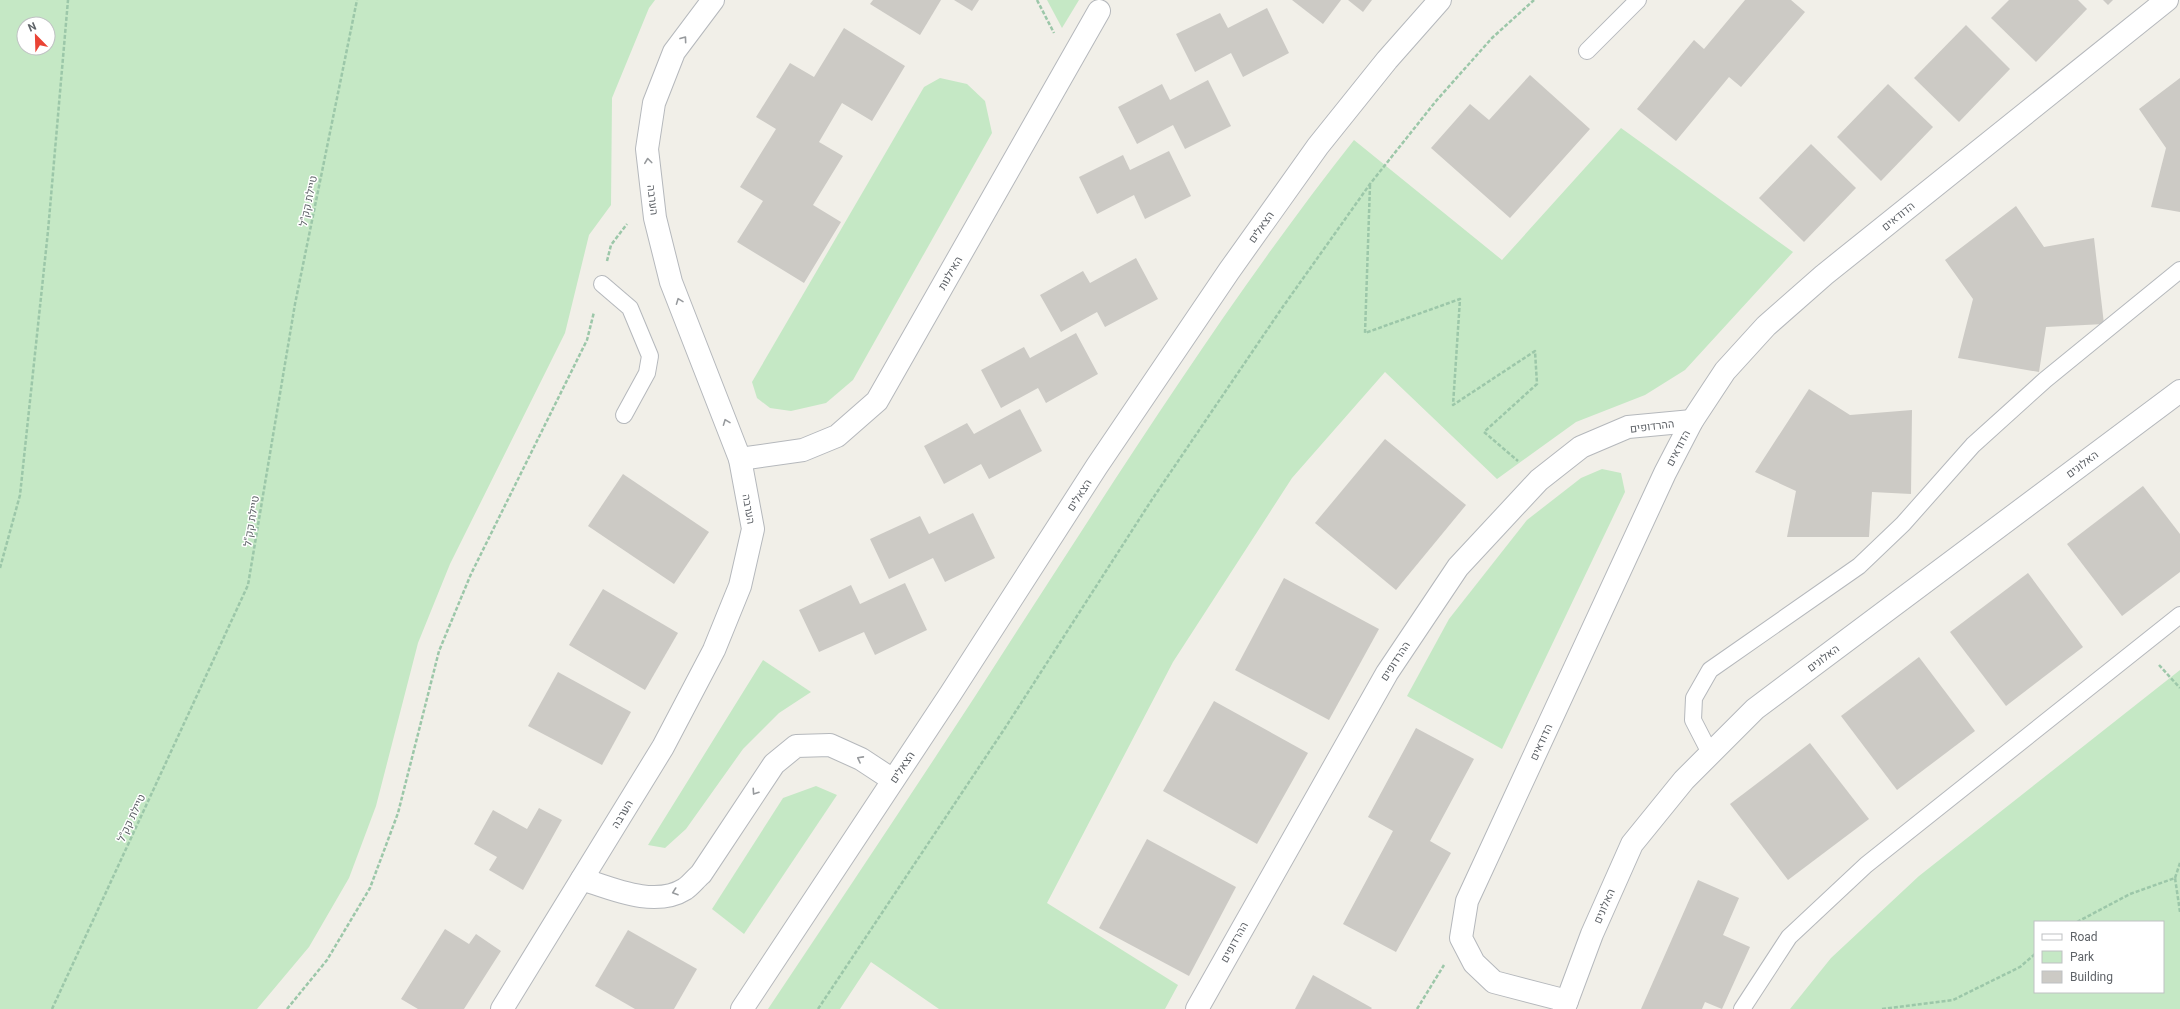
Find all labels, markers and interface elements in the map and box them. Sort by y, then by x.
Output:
north arrow [16,16,56,56]
text: N [26,20,39,35]
one-way arrow [679,36,686,43]
one-way arrow [644,158,653,164]
street label: טיילת קק"ל [297,174,320,228]
street label: הערבה [644,184,661,216]
street label: הדודאים [1879,199,1917,234]
street label: הצאלים [1246,209,1277,246]
street label: האילנות [936,254,965,292]
one-way arrow [676,298,684,306]
street label: ההרדופים [1629,417,1675,436]
one-way arrow [723,419,731,427]
street label: הדודאים [1664,428,1693,468]
street label: האלונים [2064,448,2101,481]
street label: הצאלים [1064,477,1095,514]
street label: הערבה [739,493,758,525]
street label: טיילת קק"ל [241,494,262,548]
street label: ההרדופים [1378,639,1413,683]
street label: האלונים [1805,642,1842,675]
street label: הדודאים [1527,722,1555,762]
street label: הצאלים [887,749,918,786]
one-way arrow [857,756,865,764]
one-way arrow [752,788,760,795]
street label: טיילת קק"ל [115,792,148,844]
street label: הערבה [609,798,636,831]
street label: האלונים [1591,887,1618,926]
one-way arrow [672,888,679,896]
street label: ההרדופים [1218,920,1251,965]
legend [2034,921,2164,993]
text: Road [2070,930,2098,944]
text: Park [2070,950,2095,964]
text: Building [2070,970,2113,984]

